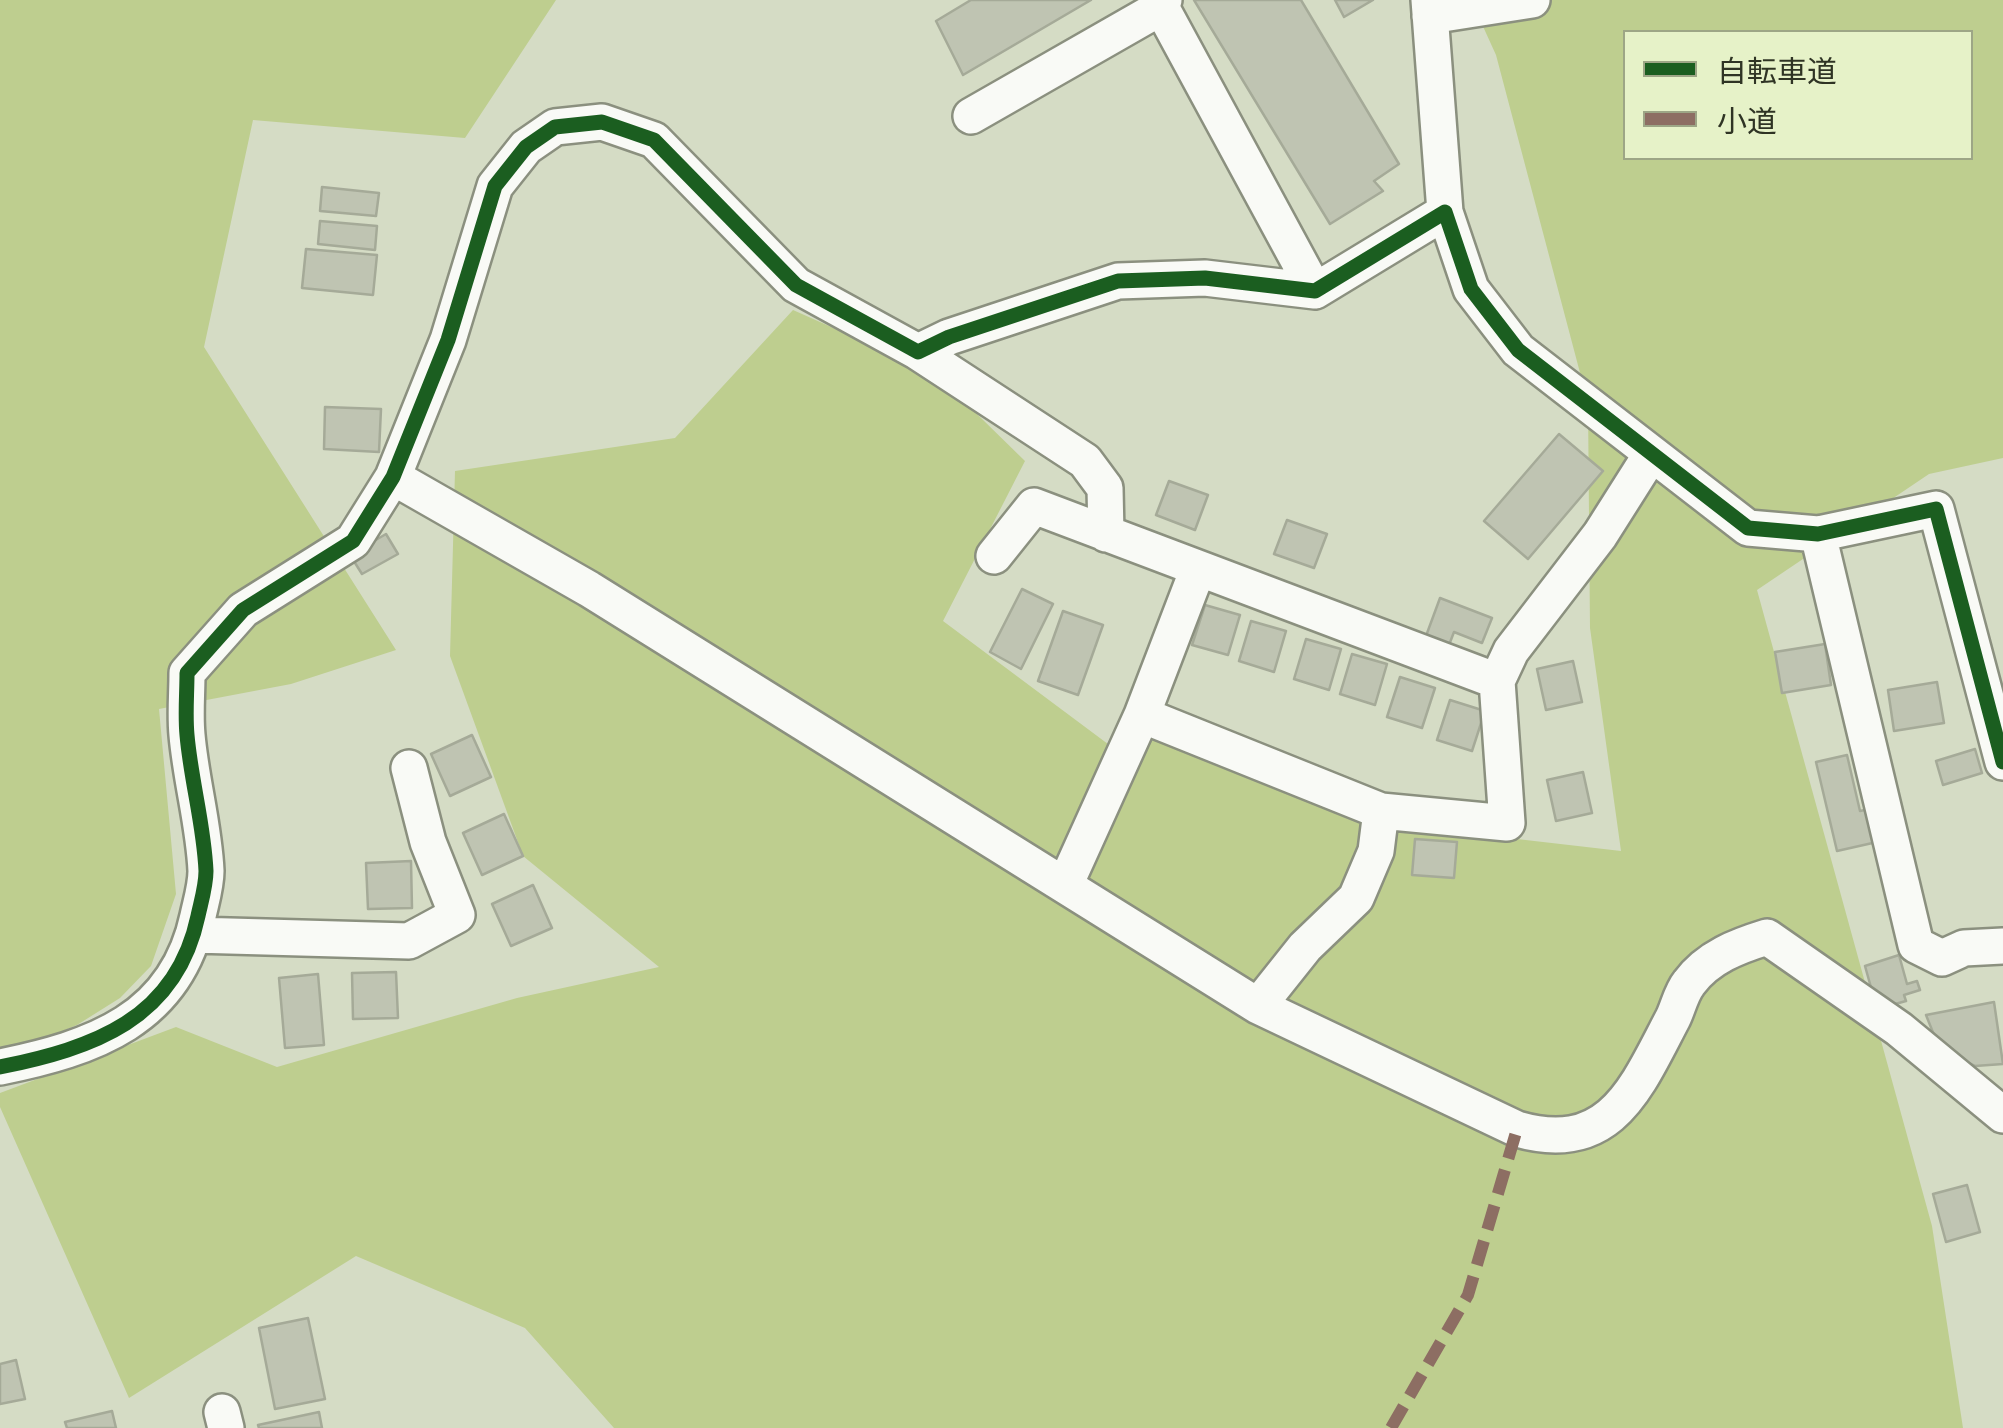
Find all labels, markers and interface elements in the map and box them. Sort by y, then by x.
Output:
legend [1623,30,1973,160]
text: 自転車道 [1717,51,1837,90]
text: 小道 [1717,101,1777,140]

